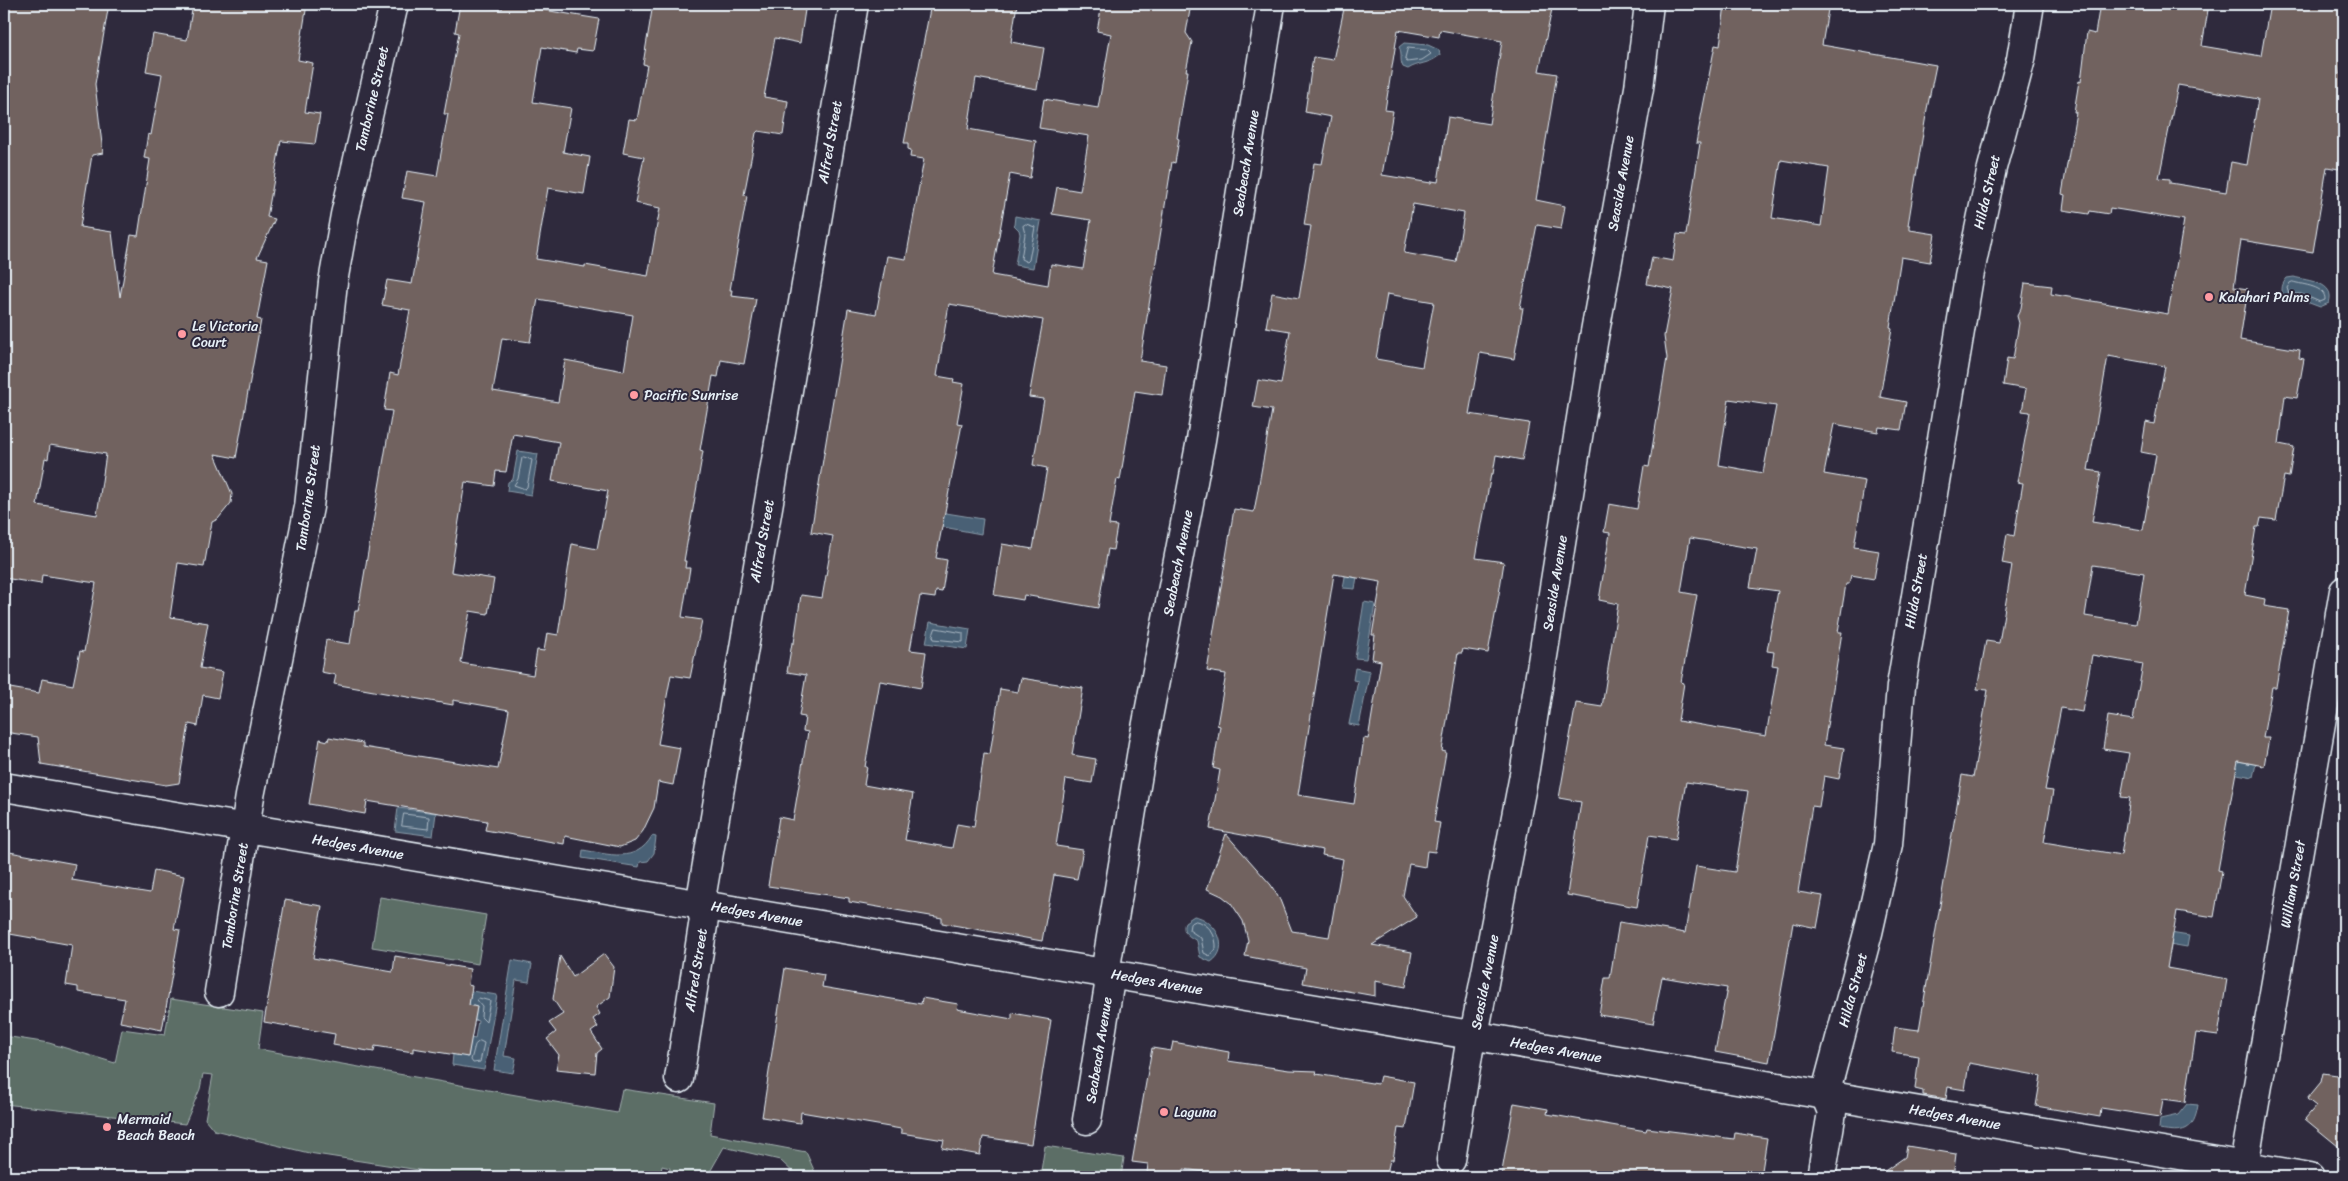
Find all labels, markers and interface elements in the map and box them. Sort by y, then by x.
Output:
street label: Tamborine Street [348,44,396,154]
street label: Alfred Street [810,99,850,186]
street label: Seabeach Avenue [1225,108,1267,218]
street label: Seaside Avenue [1600,133,1642,233]
street label: Hilda Street [1966,152,2008,232]
place label: Kalahari Palms [2219,285,2309,310]
marker: Kalahari Palms [2203,291,2215,303]
place label: Le Victoria Court [192,314,259,355]
marker: Le Victoria Court [176,328,188,340]
place label: Pacific Sunrise [644,383,739,408]
marker: Pacific Sunrise [628,389,640,401]
street label: Tamborine Street [288,443,328,553]
street label: Alfred Street [742,498,782,585]
street label: Seabeach Avenue [1155,508,1201,618]
street label: Seaside Avenue [1535,533,1575,633]
street label: Hilda Street [1897,551,1935,631]
street label: Hedges Avenue [310,827,406,867]
street label: William Street [2273,837,2313,930]
street label: Tamborine Street [214,841,256,951]
street label: Hedges Avenue [709,894,805,934]
street label: Alfred Street [677,927,715,1014]
street label: Seaside Avenue [1464,932,1506,1032]
street label: Hilda Street [1831,950,1875,1030]
street label: Hedges Avenue [1109,962,1205,1002]
street label: Seabeach Avenue [1078,995,1120,1105]
street label: Hedges Avenue [1508,1030,1604,1070]
street label: Hedges Avenue [1907,1097,2003,1137]
place label: Laguna [1174,1100,1217,1125]
marker: Laguna [1158,1106,1170,1118]
place label: Mermaid Beach Beach [117,1107,195,1148]
marker: Mermaid Beach Beach [101,1121,113,1133]

